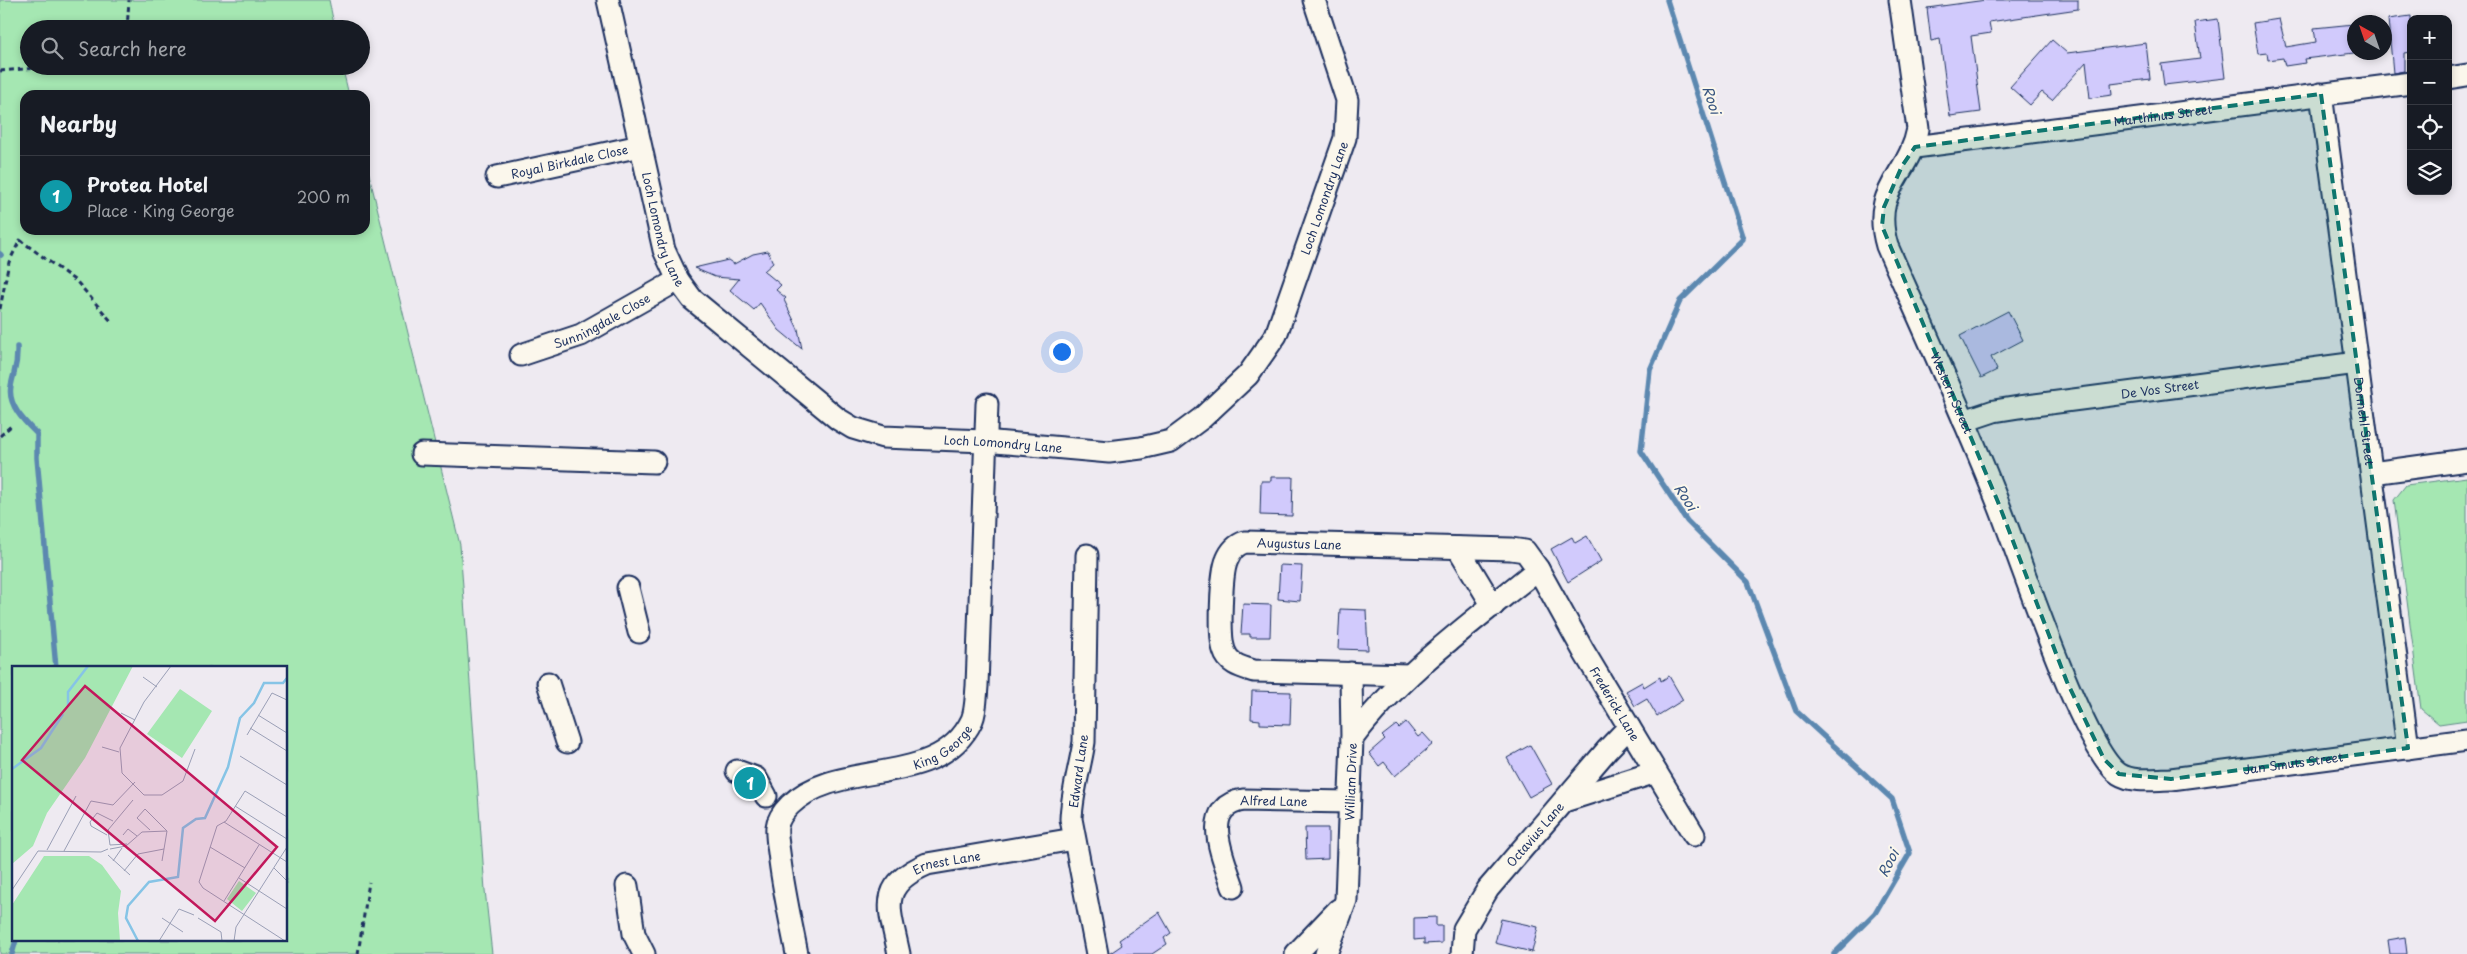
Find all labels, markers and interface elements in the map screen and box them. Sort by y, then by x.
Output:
north arrow [2347,15,2392,60]
map controls [2407,15,2452,195]
button: + [2407,15,2452,60]
search box [20,20,370,75]
icon: search [38,34,66,62]
text: Search here [78,34,187,62]
button: − [2407,60,2452,105]
water label: Rooi [1698,83,1727,119]
street label: Marthinus Street [2112,100,2214,130]
button: locate [2407,105,2452,150]
text: Nearby [40,107,117,139]
street label: Loch Lomondry Lane [1296,138,1352,257]
street label: Royal Birkdale Close [509,140,629,183]
button: layers [2407,150,2452,195]
text: Protea Hotel [87,170,208,198]
street label: Loch Lomondry Lane [638,170,689,291]
text: 1 [52,184,60,208]
text: 200 m [297,184,350,208]
text: Place · King George [87,198,235,222]
street label: Sunningdale Close [551,289,653,353]
your location [1049,339,1075,365]
street label: Western Street [1926,349,1978,436]
street label: De Vos Street [2120,375,2200,403]
street label: Dormehl Street [2350,376,2379,467]
street label: Loch Lomondry Lane [943,430,1064,457]
water label: Rooi [1669,479,1704,516]
street label: Augustus Lane [1257,533,1342,554]
street label: Frederick Lane [1585,663,1644,744]
inset map [12,666,288,942]
street label: King George [911,721,976,773]
street label: Edward Lane [1064,733,1092,809]
street label: William Drive [1340,742,1361,821]
street label: Jan Smuts Street [2242,747,2344,778]
pin: 1 [734,764,766,802]
street label: Alfred Lane [1240,791,1308,810]
street label: Octavius Lane [1502,797,1568,871]
water label: Rooi [1872,844,1905,881]
street label: Ernest Lane [909,846,982,879]

